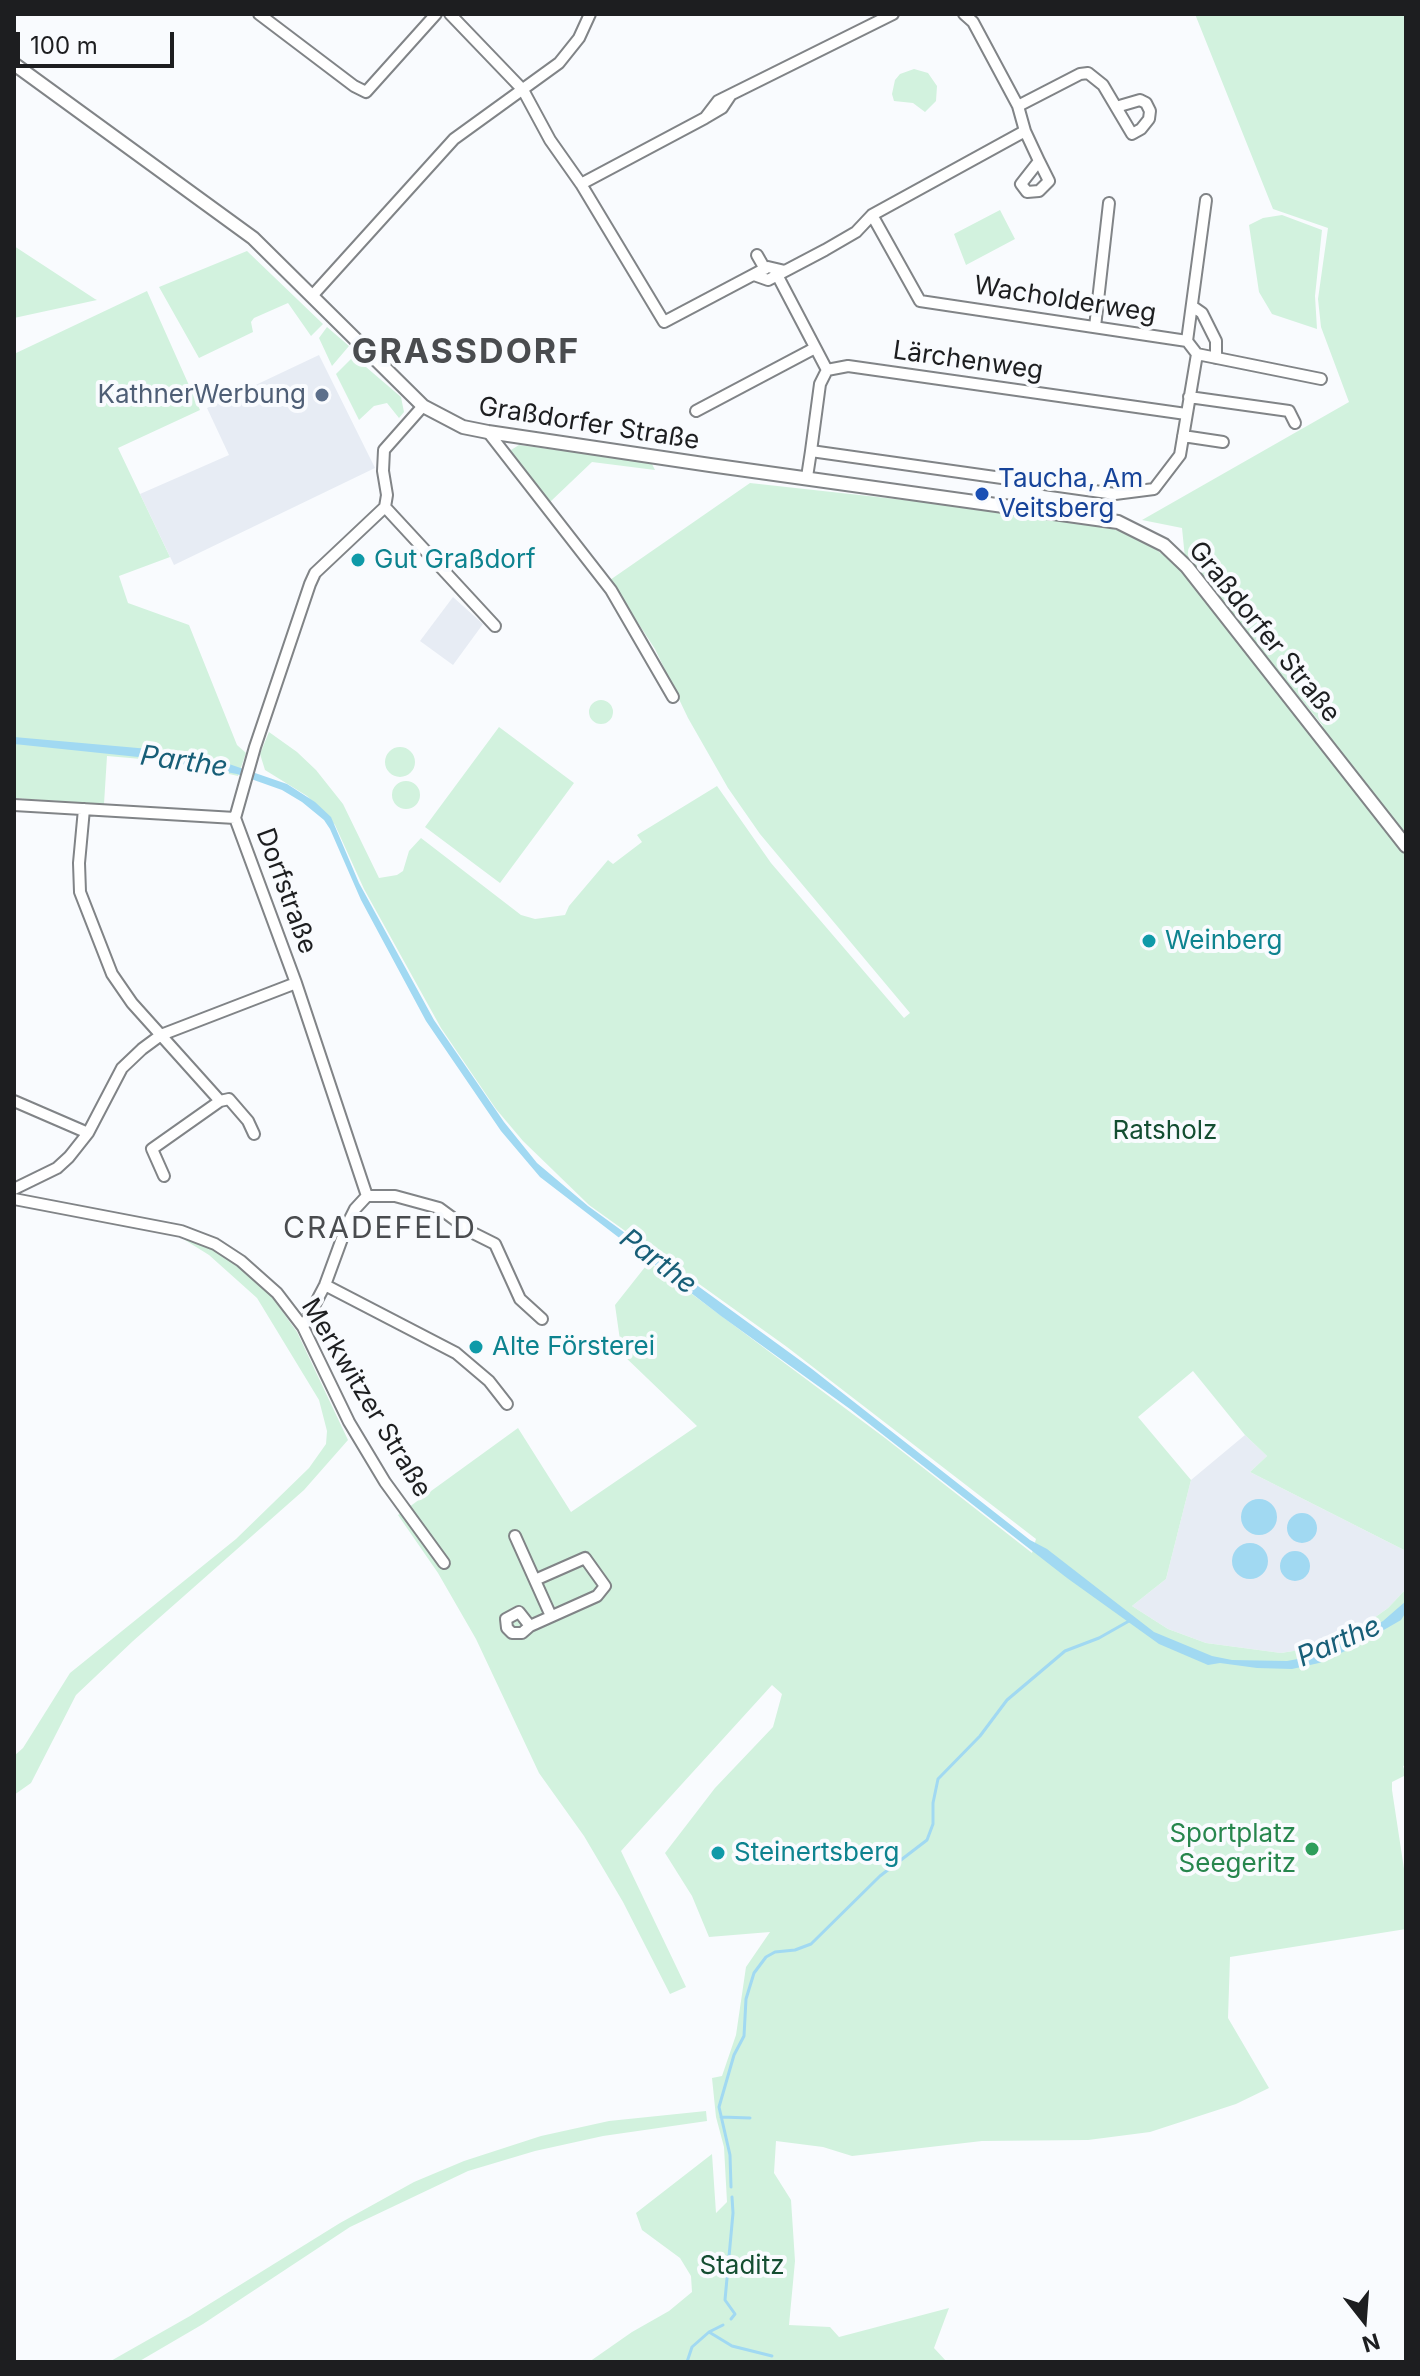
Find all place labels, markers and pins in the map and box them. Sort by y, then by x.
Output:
place label: KathnerWerbung [97,379,306,411]
marker: KathnerWerbung [313,386,331,404]
place label: Taucha, Am Veitsberg [998,463,1143,524]
marker: Taucha, Am Veitsberg [973,485,991,503]
place label: Gut Graßdorf [374,544,536,576]
marker: Gut Graßdorf [349,551,367,569]
place label: Weinberg [1165,925,1282,957]
marker: Weinberg [1140,932,1158,950]
place label: Alte Försterei [492,1331,655,1363]
marker: Alte Försterei [467,1338,485,1356]
place label: Sportplatz Seegeritz [1169,1818,1296,1880]
place label: Steinertsberg [734,1837,899,1869]
marker: Sportplatz Seegeritz [1303,1840,1321,1858]
marker: Steinertsberg [709,1844,727,1862]

